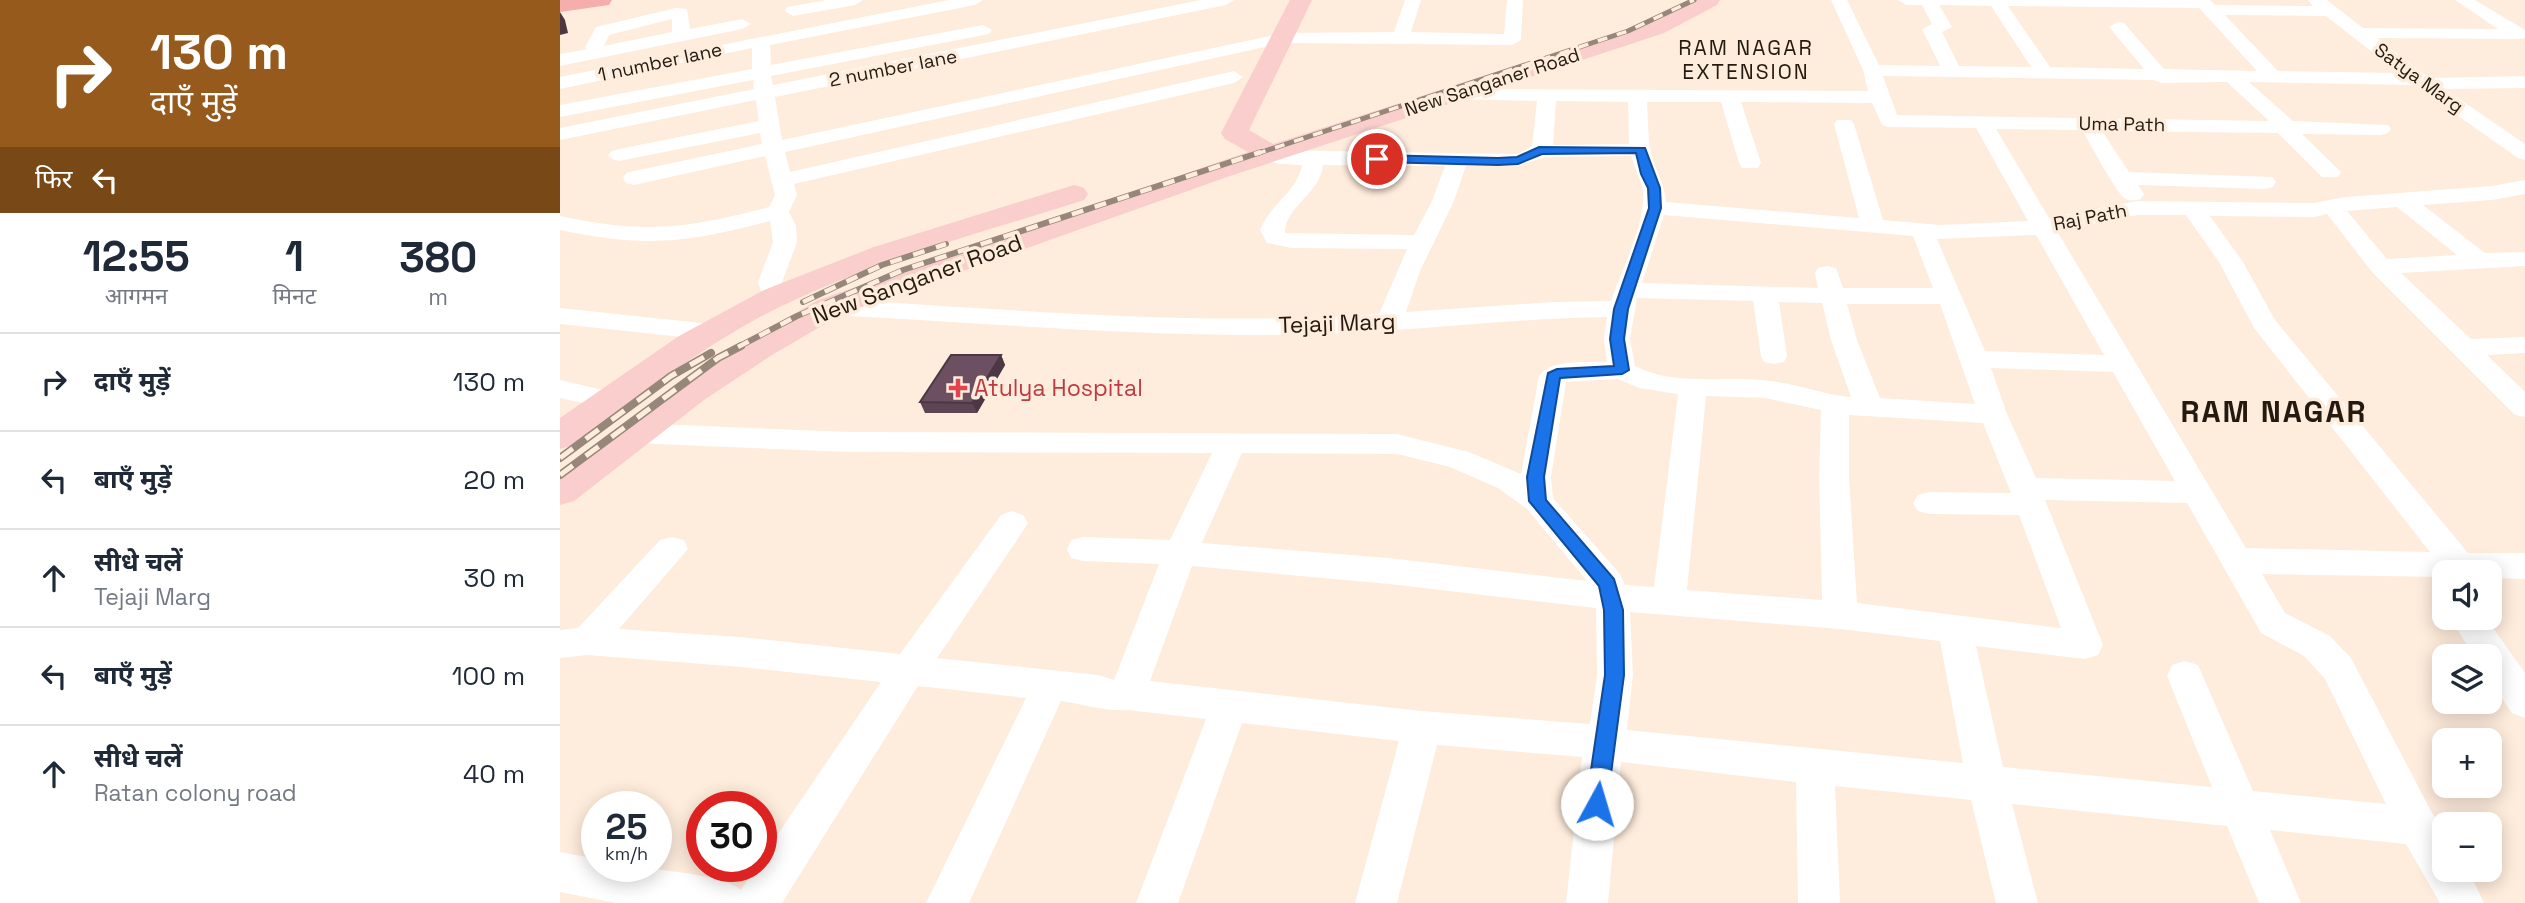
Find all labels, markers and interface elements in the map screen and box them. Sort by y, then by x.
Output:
text: 130 m [150,21,288,83]
icon: right [35,28,126,119]
district label: RAM NAGAR EXTENSION [1678,34,1814,85]
street label: 1 number lane [596,37,724,87]
street label: Satya Marg [2369,37,2469,119]
street label: New Sanganer Road [1401,42,1583,122]
street label: 2 number lane [827,43,959,93]
text: दाएँ मुड़ें [150,82,237,122]
street label: Uma Path [2078,111,2166,137]
pin [1347,129,1407,189]
icon: arrive [1358,140,1396,178]
icon: left [86,161,124,199]
text: फिर [35,162,72,196]
street label: Raj Path [2051,198,2129,236]
street label: New Sanganer Road [808,227,1026,331]
text: 12:55 [83,230,190,283]
text: 1 [285,230,304,283]
text: 380 [399,231,477,284]
text: आगमन [105,281,168,311]
text: मिनट [272,281,316,311]
text: m [428,282,448,312]
street label: Tejaji Marg [1278,306,1396,340]
icon: right [35,363,73,401]
text: दाएँ मुड़ें [94,364,170,398]
text: 130 m [453,365,525,399]
place label: Atulya Hospital [974,373,1143,403]
marker: Atulya Hospital [948,378,968,398]
district label: RAM NAGAR [2181,392,2367,431]
icon: left [35,461,73,499]
text: बाएँ मुड़ें [94,462,172,496]
text: 20 m [464,463,525,497]
text: सीधे चलें [94,545,183,579]
icon: ahead [35,559,73,597]
map controls [2432,560,2502,882]
button: sound [2432,560,2502,630]
text: 30 m [464,561,525,595]
text: Tejaji Marg [94,582,211,612]
button: layers [2432,644,2502,714]
icon: left [35,657,73,695]
text: बाएँ मुड़ें [94,658,172,692]
text: 100 m [452,659,525,693]
button: + [2432,728,2502,798]
text: सीधे चलें [94,741,183,775]
icon: ahead [35,755,73,793]
text: 40 m [463,757,525,791]
position arrow [1560,767,1634,841]
text: Ratan colony road [94,778,297,808]
speed limit sign: 30 [686,791,777,882]
text: 25 [606,805,647,849]
button: − [2432,812,2502,882]
text: km/h [605,842,648,865]

